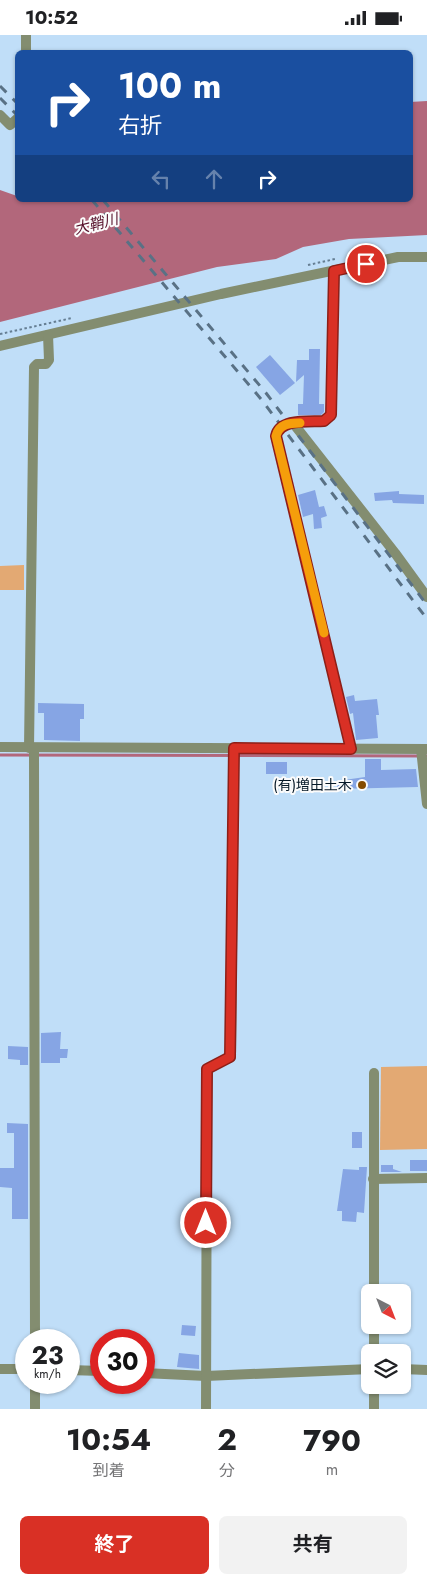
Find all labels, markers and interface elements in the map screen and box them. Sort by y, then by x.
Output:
text: 10:52 [25,4,78,31]
text: 100 m [118,61,221,111]
icon: right [35,70,100,135]
text: 右折 [118,109,162,141]
icon: left [147,165,175,193]
icon: ahead [200,165,228,193]
icon: right [253,165,281,193]
water label: 大鞘川 [71,207,122,240]
pin [345,243,387,285]
icon: arrive [352,250,380,278]
place label: (有)増田土木 [273,775,352,795]
marker: (有)増田土木 [356,779,368,791]
position arrow [179,1196,231,1248]
north arrow [361,1284,411,1334]
map controls [361,1284,411,1394]
speed limit sign: 30 [90,1329,155,1394]
text: 23 [32,1337,63,1373]
button: layers [361,1344,411,1394]
text: km/h [34,1365,61,1383]
text: 10:54 [66,1418,151,1461]
text: 2 [217,1418,237,1461]
text: 790 [303,1419,361,1462]
text: m [326,1458,338,1481]
text: 到着 [93,1459,125,1482]
text: 分 [219,1459,235,1482]
button: 終了 [20,1516,209,1574]
button: 共有 [219,1516,407,1574]

